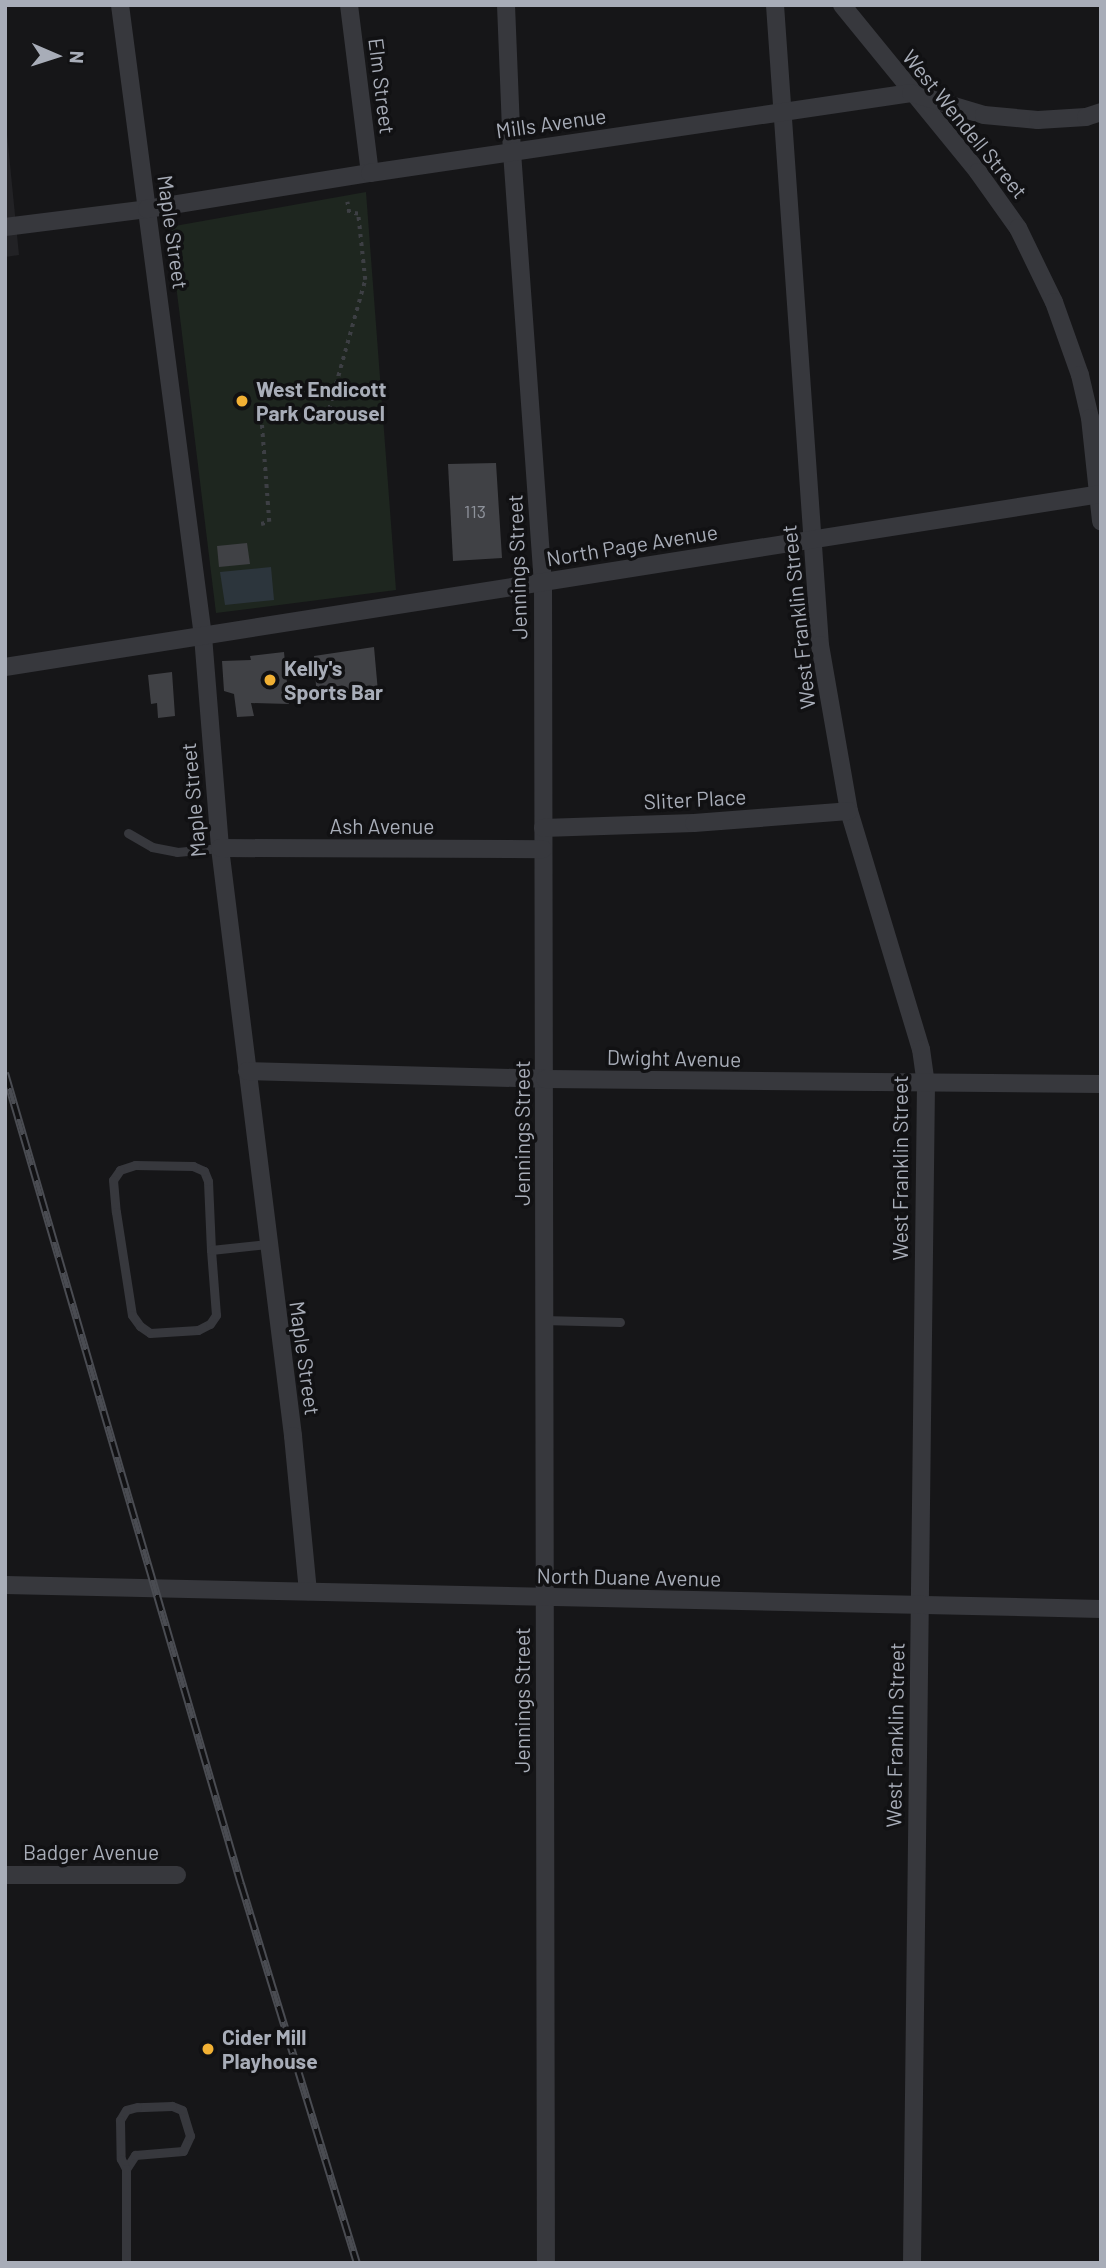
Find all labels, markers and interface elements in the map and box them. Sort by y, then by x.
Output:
north arrow [21,21,91,91]
street label: Elm Street [364,37,400,135]
street label: West Wendell Street [897,45,1033,203]
text: N [66,50,89,64]
street label: Mills Avenue [494,103,608,143]
street label: Maple Street [153,173,193,291]
place label: West Endicott Park Carousel [256,376,387,426]
marker: West Endicott Park Carousel [234,393,250,409]
street label: Jennings Street [502,494,532,640]
house number: 113 [464,500,486,522]
street label: North Page Avenue [544,519,720,571]
street label: West Franklin Street [776,524,820,710]
place label: Kelly's Sports Bar [284,655,383,705]
marker: Kelly's Sports Bar [262,672,278,688]
street label: Maple Street [175,742,211,858]
street label: Sliter Place [643,784,747,814]
street label: Ash Avenue [329,813,435,839]
street label: Dwight Avenue [607,1044,741,1072]
street label: Jennings Street [509,1060,535,1206]
street label: West Franklin Street [887,1075,913,1261]
street label: Maple Street [285,1299,325,1417]
street label: North Duane Avenue [536,1563,722,1591]
street label: Jennings Street [509,1627,535,1773]
street label: West Franklin Street [881,1642,909,1828]
street label: Badger Avenue [23,1839,159,1865]
place label: Cider Mill Playhouse [222,2024,318,2074]
marker: Cider Mill Playhouse [200,2041,216,2057]

